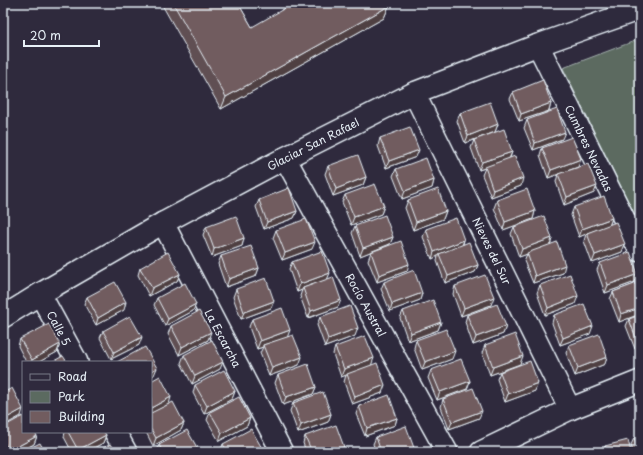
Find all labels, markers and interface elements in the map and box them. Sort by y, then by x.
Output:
scale bar [24,22,99,48]
text: 20 m [30,26,61,44]
street label: Cumbres Nevadas [561,102,617,194]
street label: Glaciar San Rafael [264,113,362,175]
street label: Nieves del Sur [468,214,516,288]
street label: Rocío Austral [342,270,390,340]
street label: La Escarcha [201,306,246,371]
street label: Calle 5 [43,308,75,348]
legend [22,361,152,433]
text: Road [58,367,87,385]
text: Park [58,387,85,405]
text: Building [58,407,105,425]

